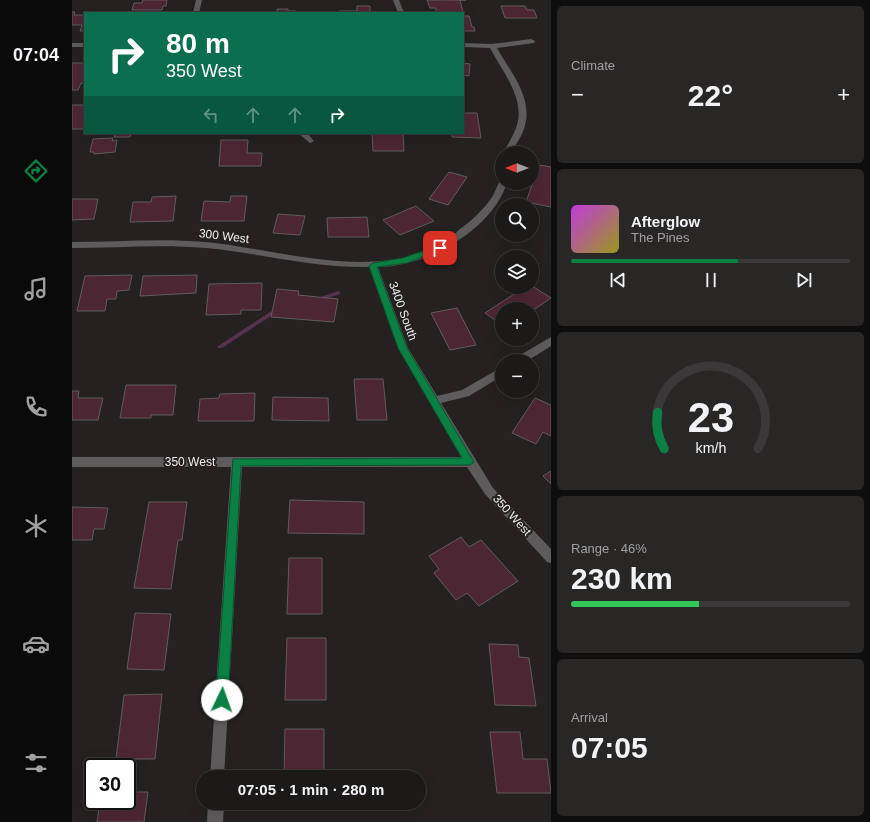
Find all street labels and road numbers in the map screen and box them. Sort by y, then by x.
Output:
street label: 300 West [198,226,251,246]
street label: 3400 South [386,280,420,342]
street label: 350 West [165,455,216,469]
street label: 350 West [490,492,535,539]

